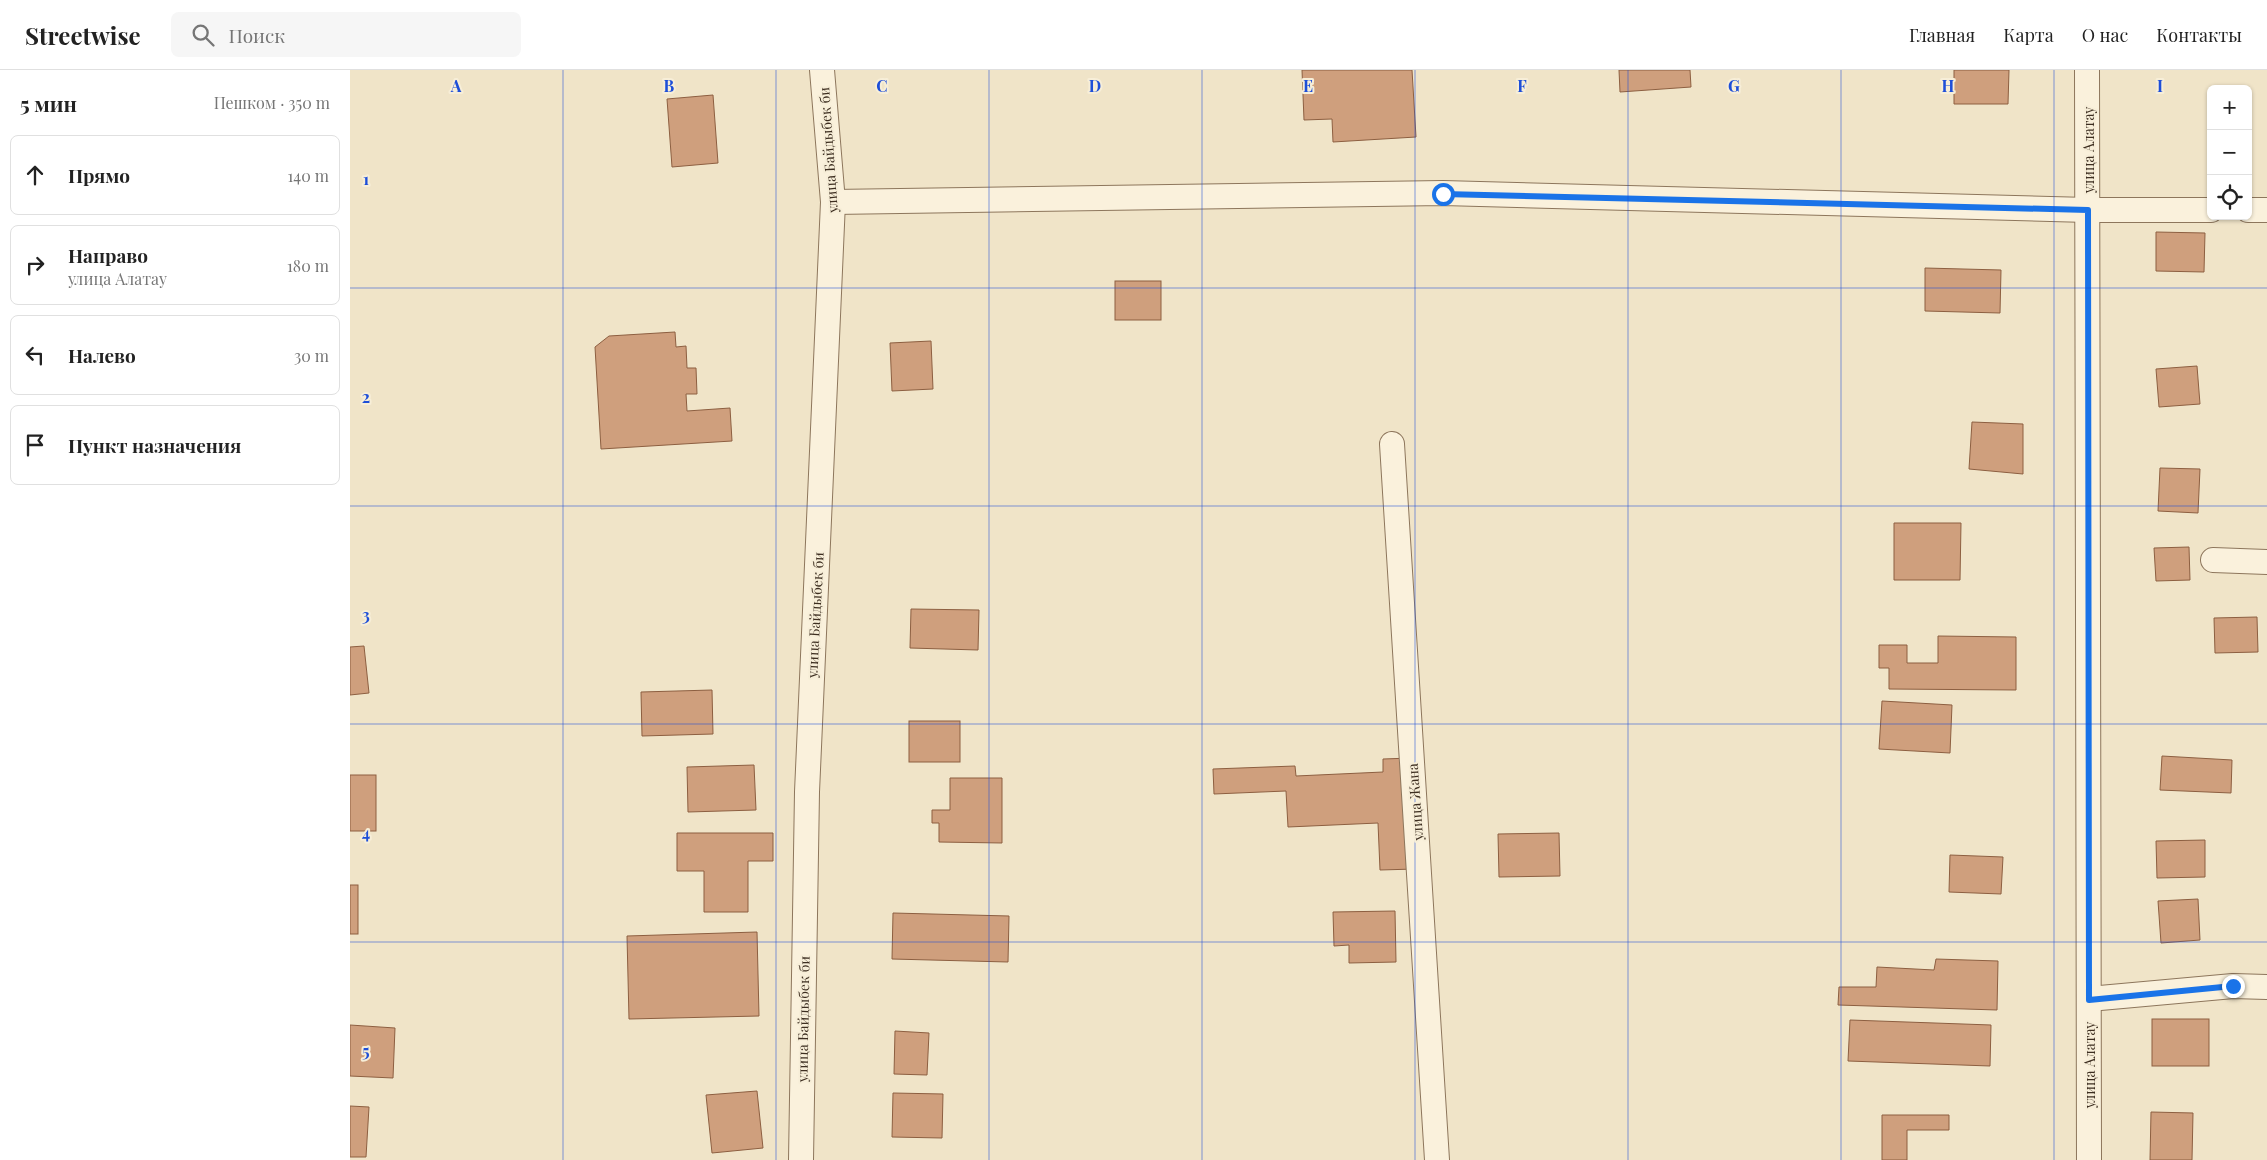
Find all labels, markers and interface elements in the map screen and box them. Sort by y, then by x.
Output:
search box [171,12,521,57]
text: Streetwise [25,19,141,51]
icon: search [189,21,217,49]
text: Поиск [229,22,285,48]
text: Главная [1909,23,1975,47]
text: Карта [2003,23,2054,47]
text: О нас [2082,23,2128,47]
text: Контакты [2156,23,2242,47]
text: A [450,75,462,96]
text: B [664,75,675,96]
text: C [876,75,888,96]
text: D [1089,75,1101,96]
text: E [1303,75,1313,96]
text: F [1517,75,1527,96]
text: G [1728,75,1740,96]
text: H [1942,75,1955,96]
text: I [2157,75,2163,96]
map controls [2207,85,2252,220]
button: + [2207,85,2252,130]
street label: улица Байдыбек би [814,86,842,215]
text: 5 мин [20,89,77,117]
text: Пешком · 350 m [214,92,330,113]
street label: улица Алатау [2079,107,2098,194]
button: − [2207,130,2252,175]
icon: ahead [21,161,49,189]
text: Прямо [68,162,130,188]
text: 140 m [287,165,329,186]
text: 1 [363,168,369,189]
button: locate [2207,175,2252,220]
route start [1432,183,1455,206]
text: Направо [68,242,148,268]
icon: right [21,251,49,279]
text: 180 m [287,255,329,276]
text: улица Алатау [68,268,167,289]
icon: left [21,341,49,369]
text: Налево [68,342,136,368]
text: 30 m [294,345,329,366]
text: 2 [362,386,370,407]
icon: arrive [21,431,49,459]
text: Пункт назначения [68,432,241,458]
street label: улица Байдыбек би [802,551,828,680]
text: 3 [362,604,370,625]
street label: улица Жана [1403,763,1427,842]
text: 4 [362,822,370,843]
street label: улица Байдыбек би [792,956,814,1083]
route end [2222,975,2245,998]
street label: улица Алатау [2080,1022,2099,1109]
text: 5 [362,1040,370,1061]

